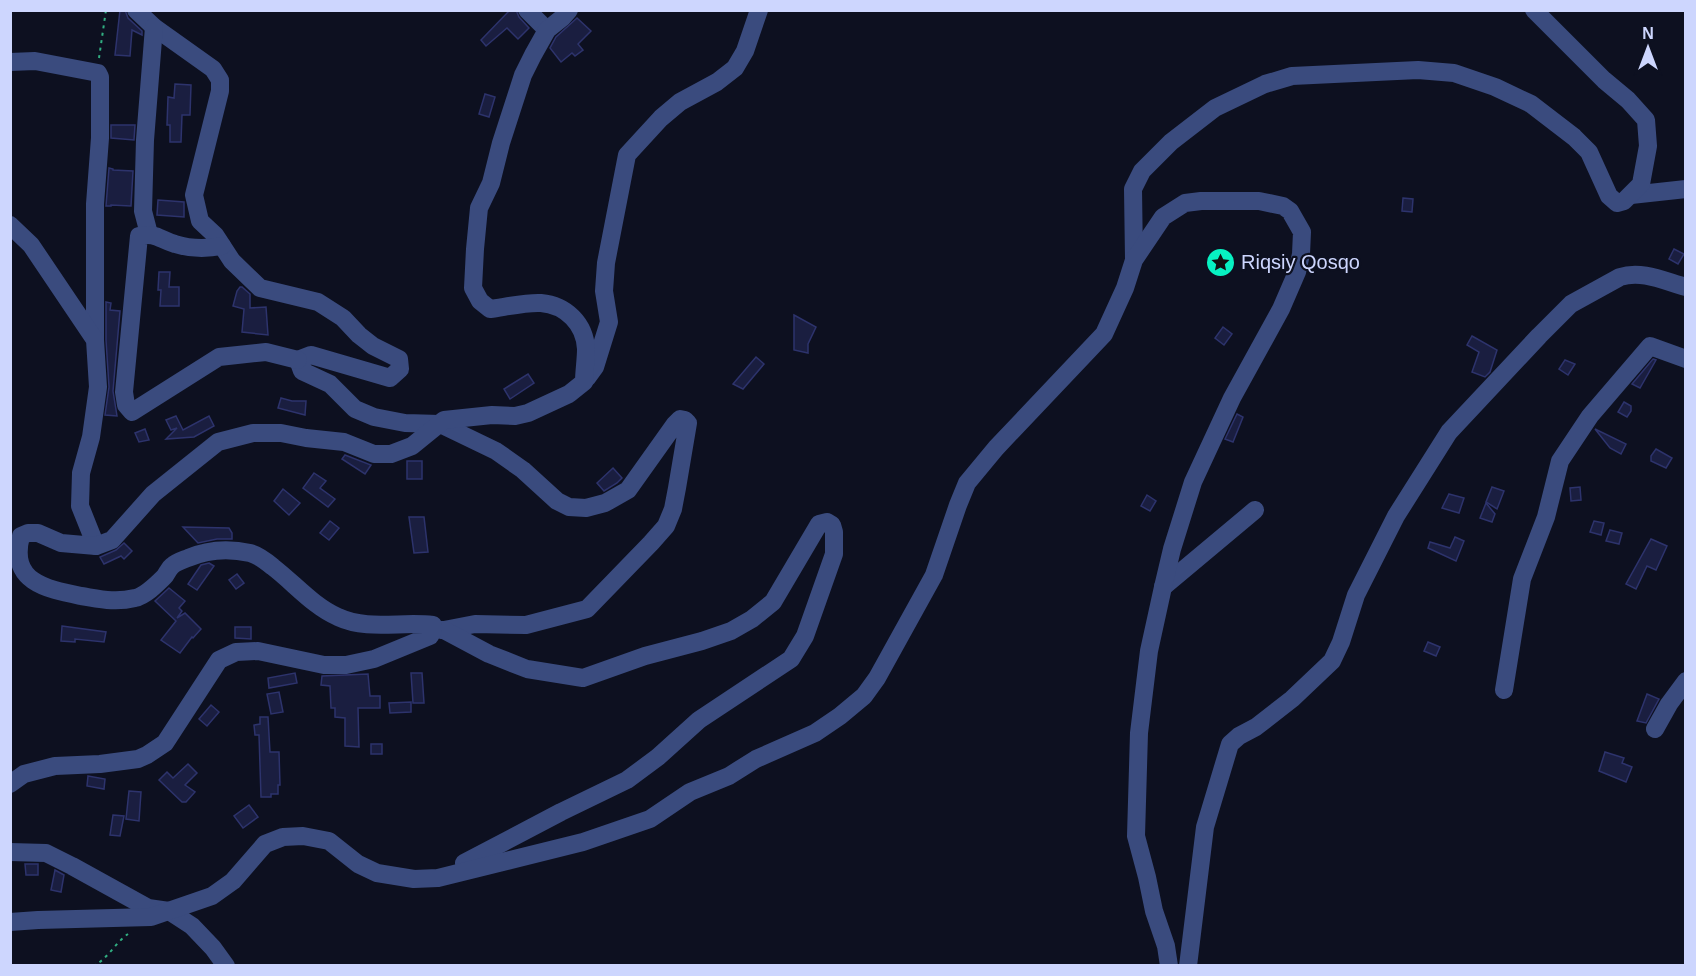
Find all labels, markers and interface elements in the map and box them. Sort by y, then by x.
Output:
north arrow [1618,18,1678,78]
text: N [1642,25,1654,42]
place icon: Riqsiy Qosqo [1204,246,1236,278]
place label: Riqsiy Qosqo [1241,251,1360,273]

